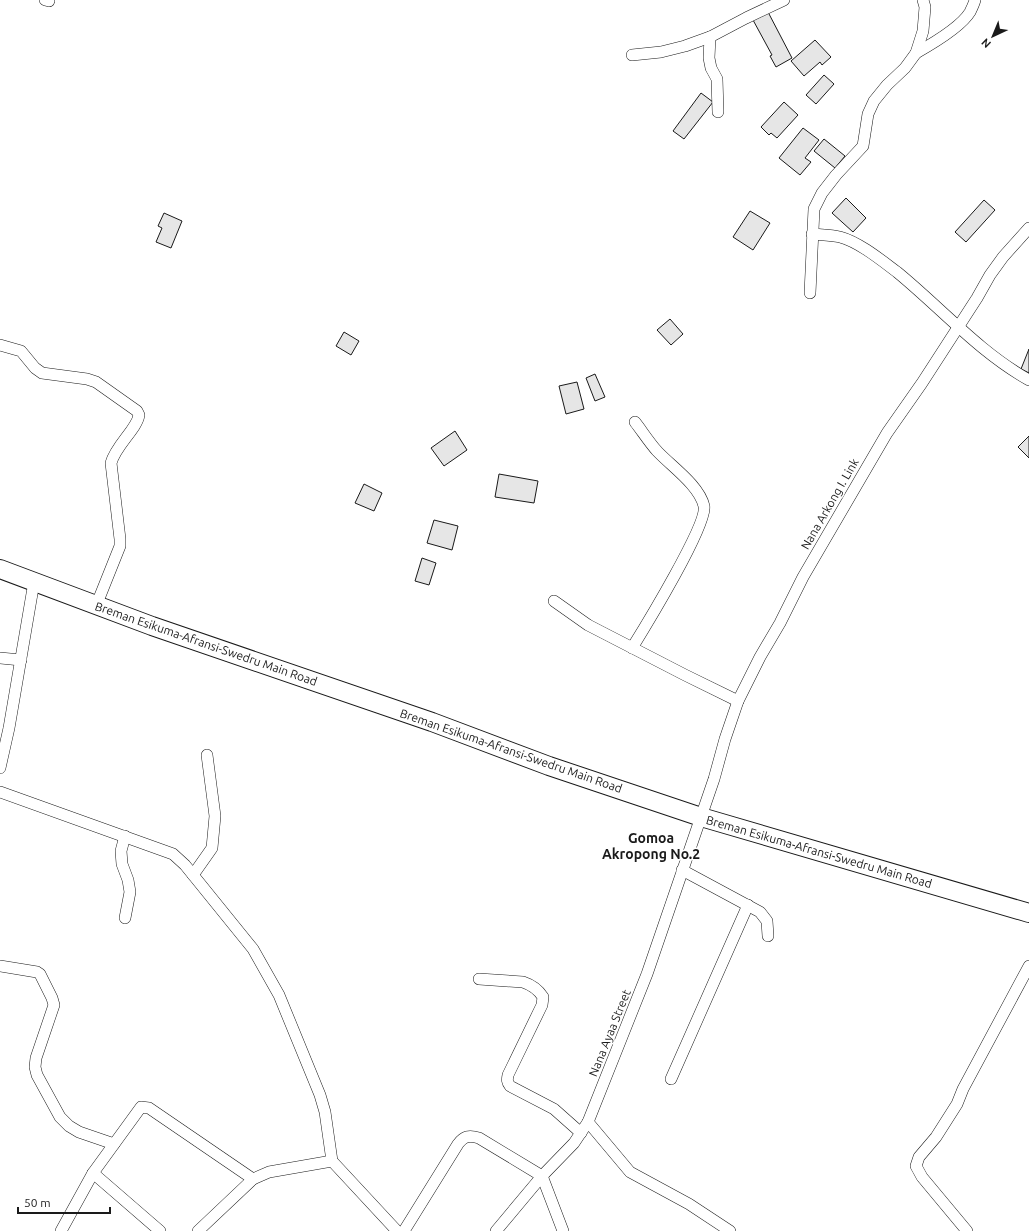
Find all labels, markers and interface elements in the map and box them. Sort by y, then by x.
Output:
north arrow [973,16,1013,56]
text: N [979,36,993,50]
street label: Nana Arkong I. Link [798,456,861,552]
street label: Breman Esikuma-Afransi-Swedru Main Road [93,599,319,688]
street label: Breman Esikuma-Afransi-Swedru Main Road [398,706,624,795]
street label: Breman Esikuma-Afransi-Swedru Main Road [705,813,934,890]
district label: Gomoa Akropong No.2 [602,830,700,862]
street label: Nana Ayaa Street [586,987,633,1078]
scale bar [18,1189,110,1215]
text: 50 m [24,1196,51,1209]

